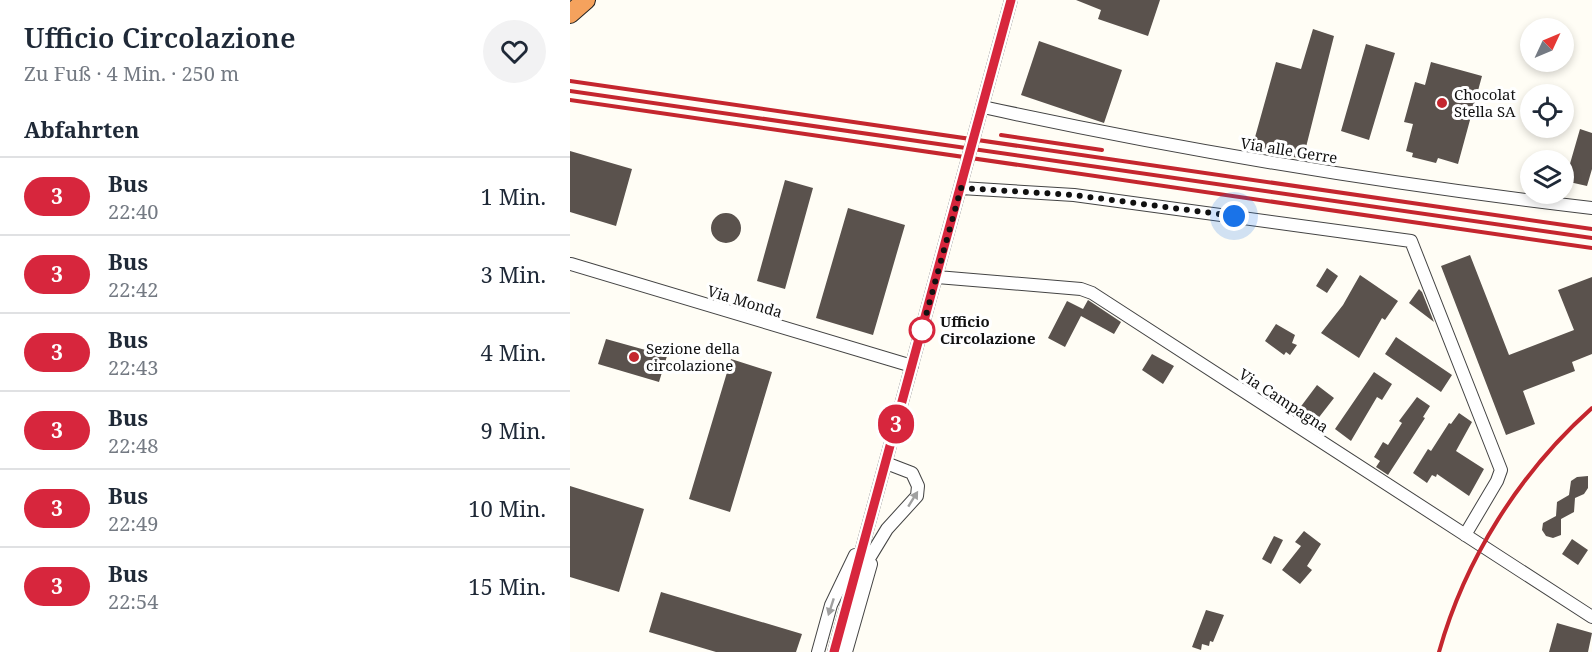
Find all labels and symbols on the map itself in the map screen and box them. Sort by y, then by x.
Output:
north arrow [1520,18,1574,72]
place label: Chocolat Stella SA [1454,84,1516,121]
marker: Chocolat Stella SA [1435,96,1449,110]
street label: Via alle Gerre [1239,132,1339,168]
your location [1219,201,1249,231]
street label: Via Monda [705,280,785,322]
place label: Ufficio Circolazione [940,311,1036,348]
marker: Ufficio Circolazione [909,317,935,343]
place label: Sezione della circolazione [646,338,740,375]
marker: Sezione della circolazione [627,350,641,364]
street label: Via Campagna [1235,364,1333,436]
line badge: 3 [876,404,916,444]
one-way arrow [907,491,918,508]
one-way arrow [826,598,835,616]

